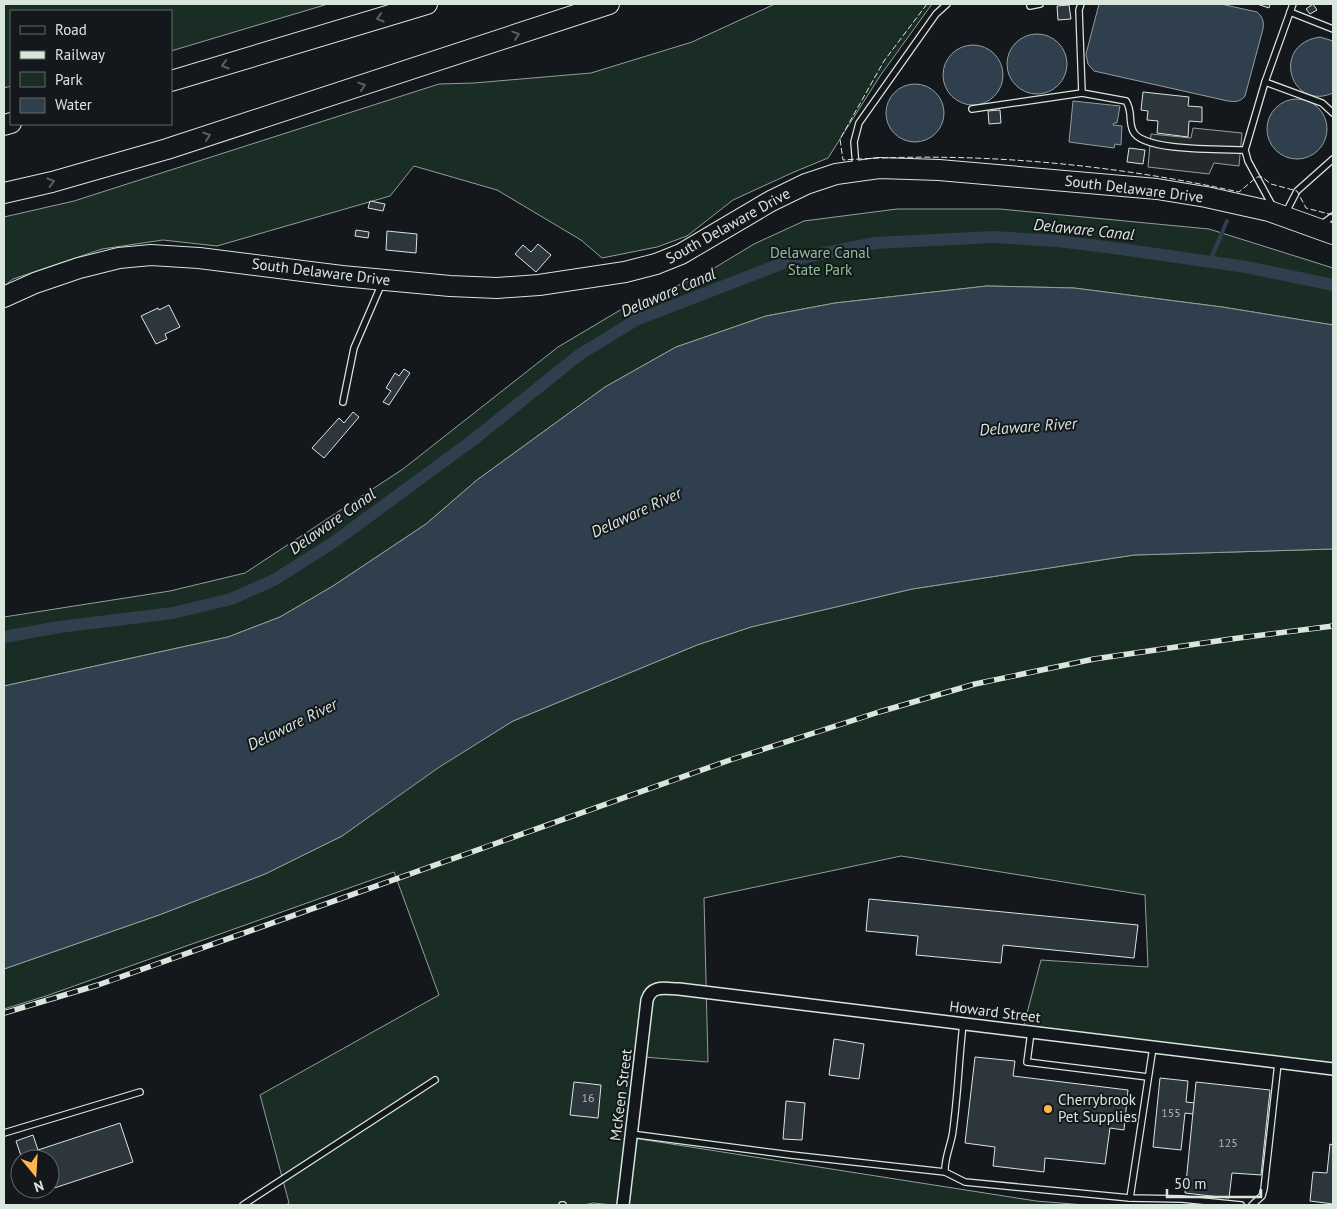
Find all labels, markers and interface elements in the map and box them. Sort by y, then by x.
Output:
legend [10,10,172,125]
one-way arrow [377,13,385,23]
text: Road [55,20,87,39]
one-way arrow [511,31,520,41]
text: Railway [55,45,105,64]
one-way arrow [221,59,229,69]
text: Park [55,70,83,89]
one-way arrow [357,81,365,91]
text: Water [55,95,92,114]
one-way arrow [202,132,211,142]
street label: South Delaware Drive [1064,171,1204,206]
one-way arrow [47,177,56,188]
street label: South Delaware Drive [662,183,793,268]
water label: Delaware Canal [1033,214,1136,244]
park label: Delaware Canal State Park [770,243,871,279]
street label: South Delaware Drive [251,254,391,289]
water label: Delaware Canal [617,263,719,321]
water label: Delaware River [979,412,1079,439]
water label: Delaware River [588,482,686,542]
water label: Delaware Canal [285,483,380,558]
water label: Delaware River [244,693,342,754]
street label: Howard Street [948,996,1042,1027]
street label: McKeen Street [605,1048,636,1142]
house number: 16 [581,1090,595,1105]
place label: Cherrybrook Pet Supplies [1058,1090,1137,1126]
marker: Cherrybrook Pet Supplies [1042,1103,1054,1115]
house number: 155 [1161,1105,1181,1120]
house number: 125 [1218,1135,1238,1150]
north arrow [10,1149,60,1199]
scale bar [1167,1166,1261,1198]
text: 50 m [1174,1174,1207,1193]
text: N [32,1176,46,1196]

